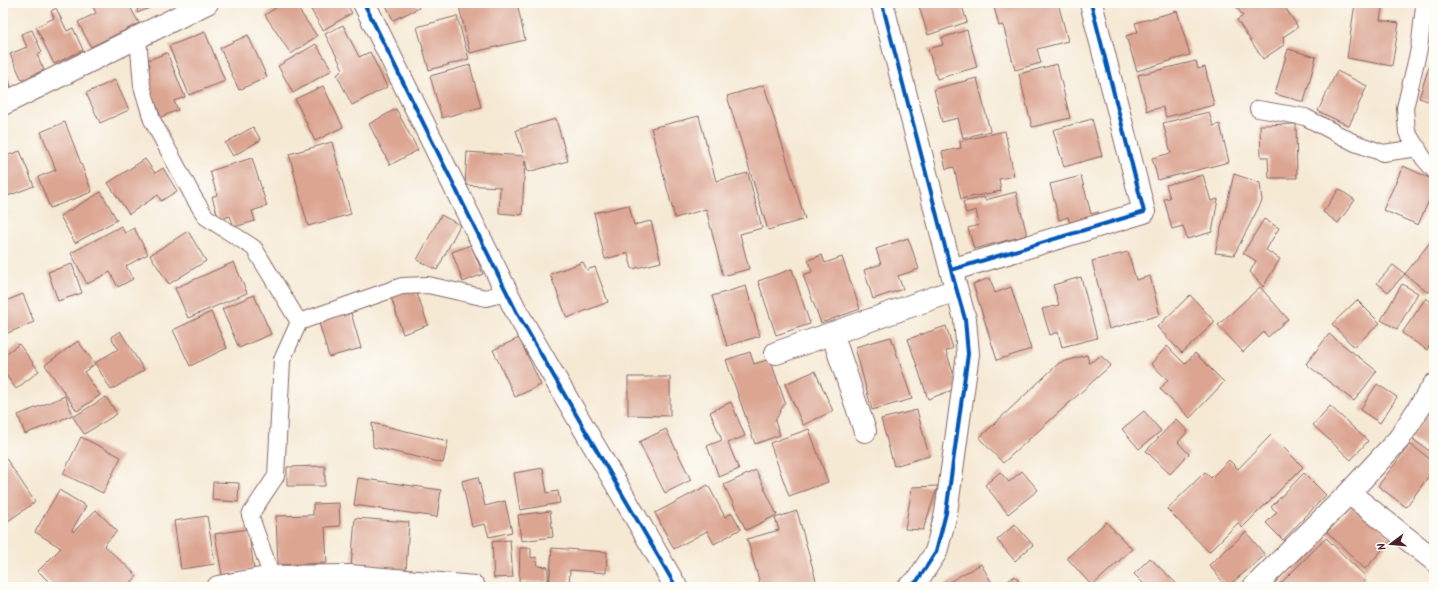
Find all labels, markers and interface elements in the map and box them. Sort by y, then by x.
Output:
north arrow [1371,524,1411,564]
text: N [1373,541,1392,552]

